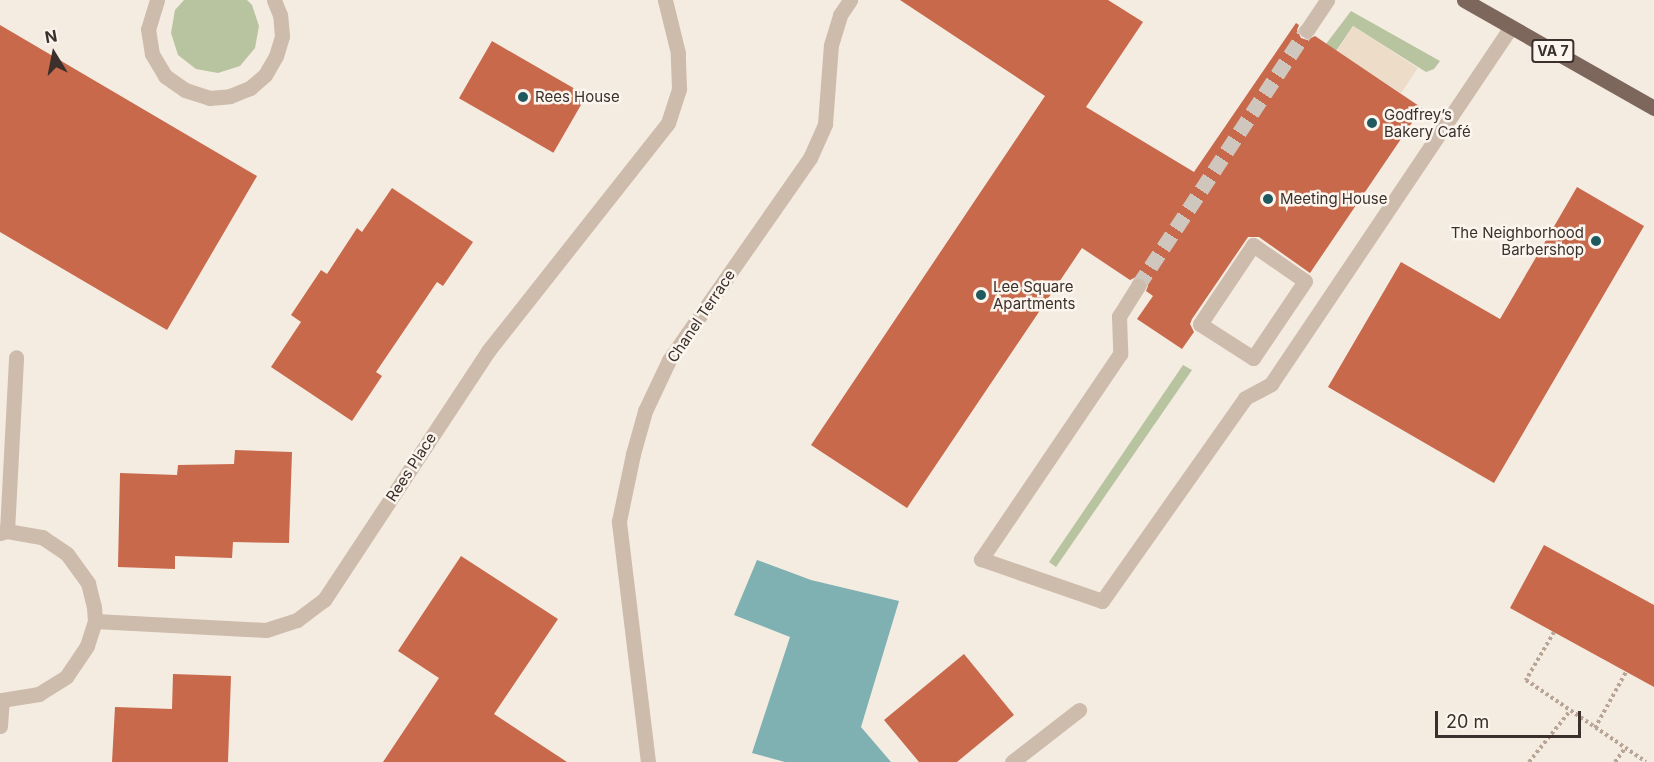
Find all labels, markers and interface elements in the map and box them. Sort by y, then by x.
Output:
north arrow [24,24,84,84]
text: N [43,25,59,47]
road number: VA 7 [1530,40,1576,62]
place label: Rees House [535,88,620,106]
marker: Rees House [516,90,530,104]
place label: Godfrey’s Bakery Café [1384,105,1471,140]
marker: Godfrey’s Bakery Café [1365,116,1379,130]
place label: Meeting House [1280,190,1388,208]
marker: Meeting House [1261,192,1275,206]
place label: The Neighborhood Barbershop [1451,223,1584,258]
marker: The Neighborhood Barbershop [1589,234,1603,248]
street label: Chanel Terrace [663,266,739,366]
place label: Lee Square Apartments [993,277,1075,312]
marker: Lee Square Apartments [974,288,988,302]
street label: Rees Place [382,429,440,505]
scale bar [1438,699,1584,737]
text: 20 m [1446,711,1489,732]

